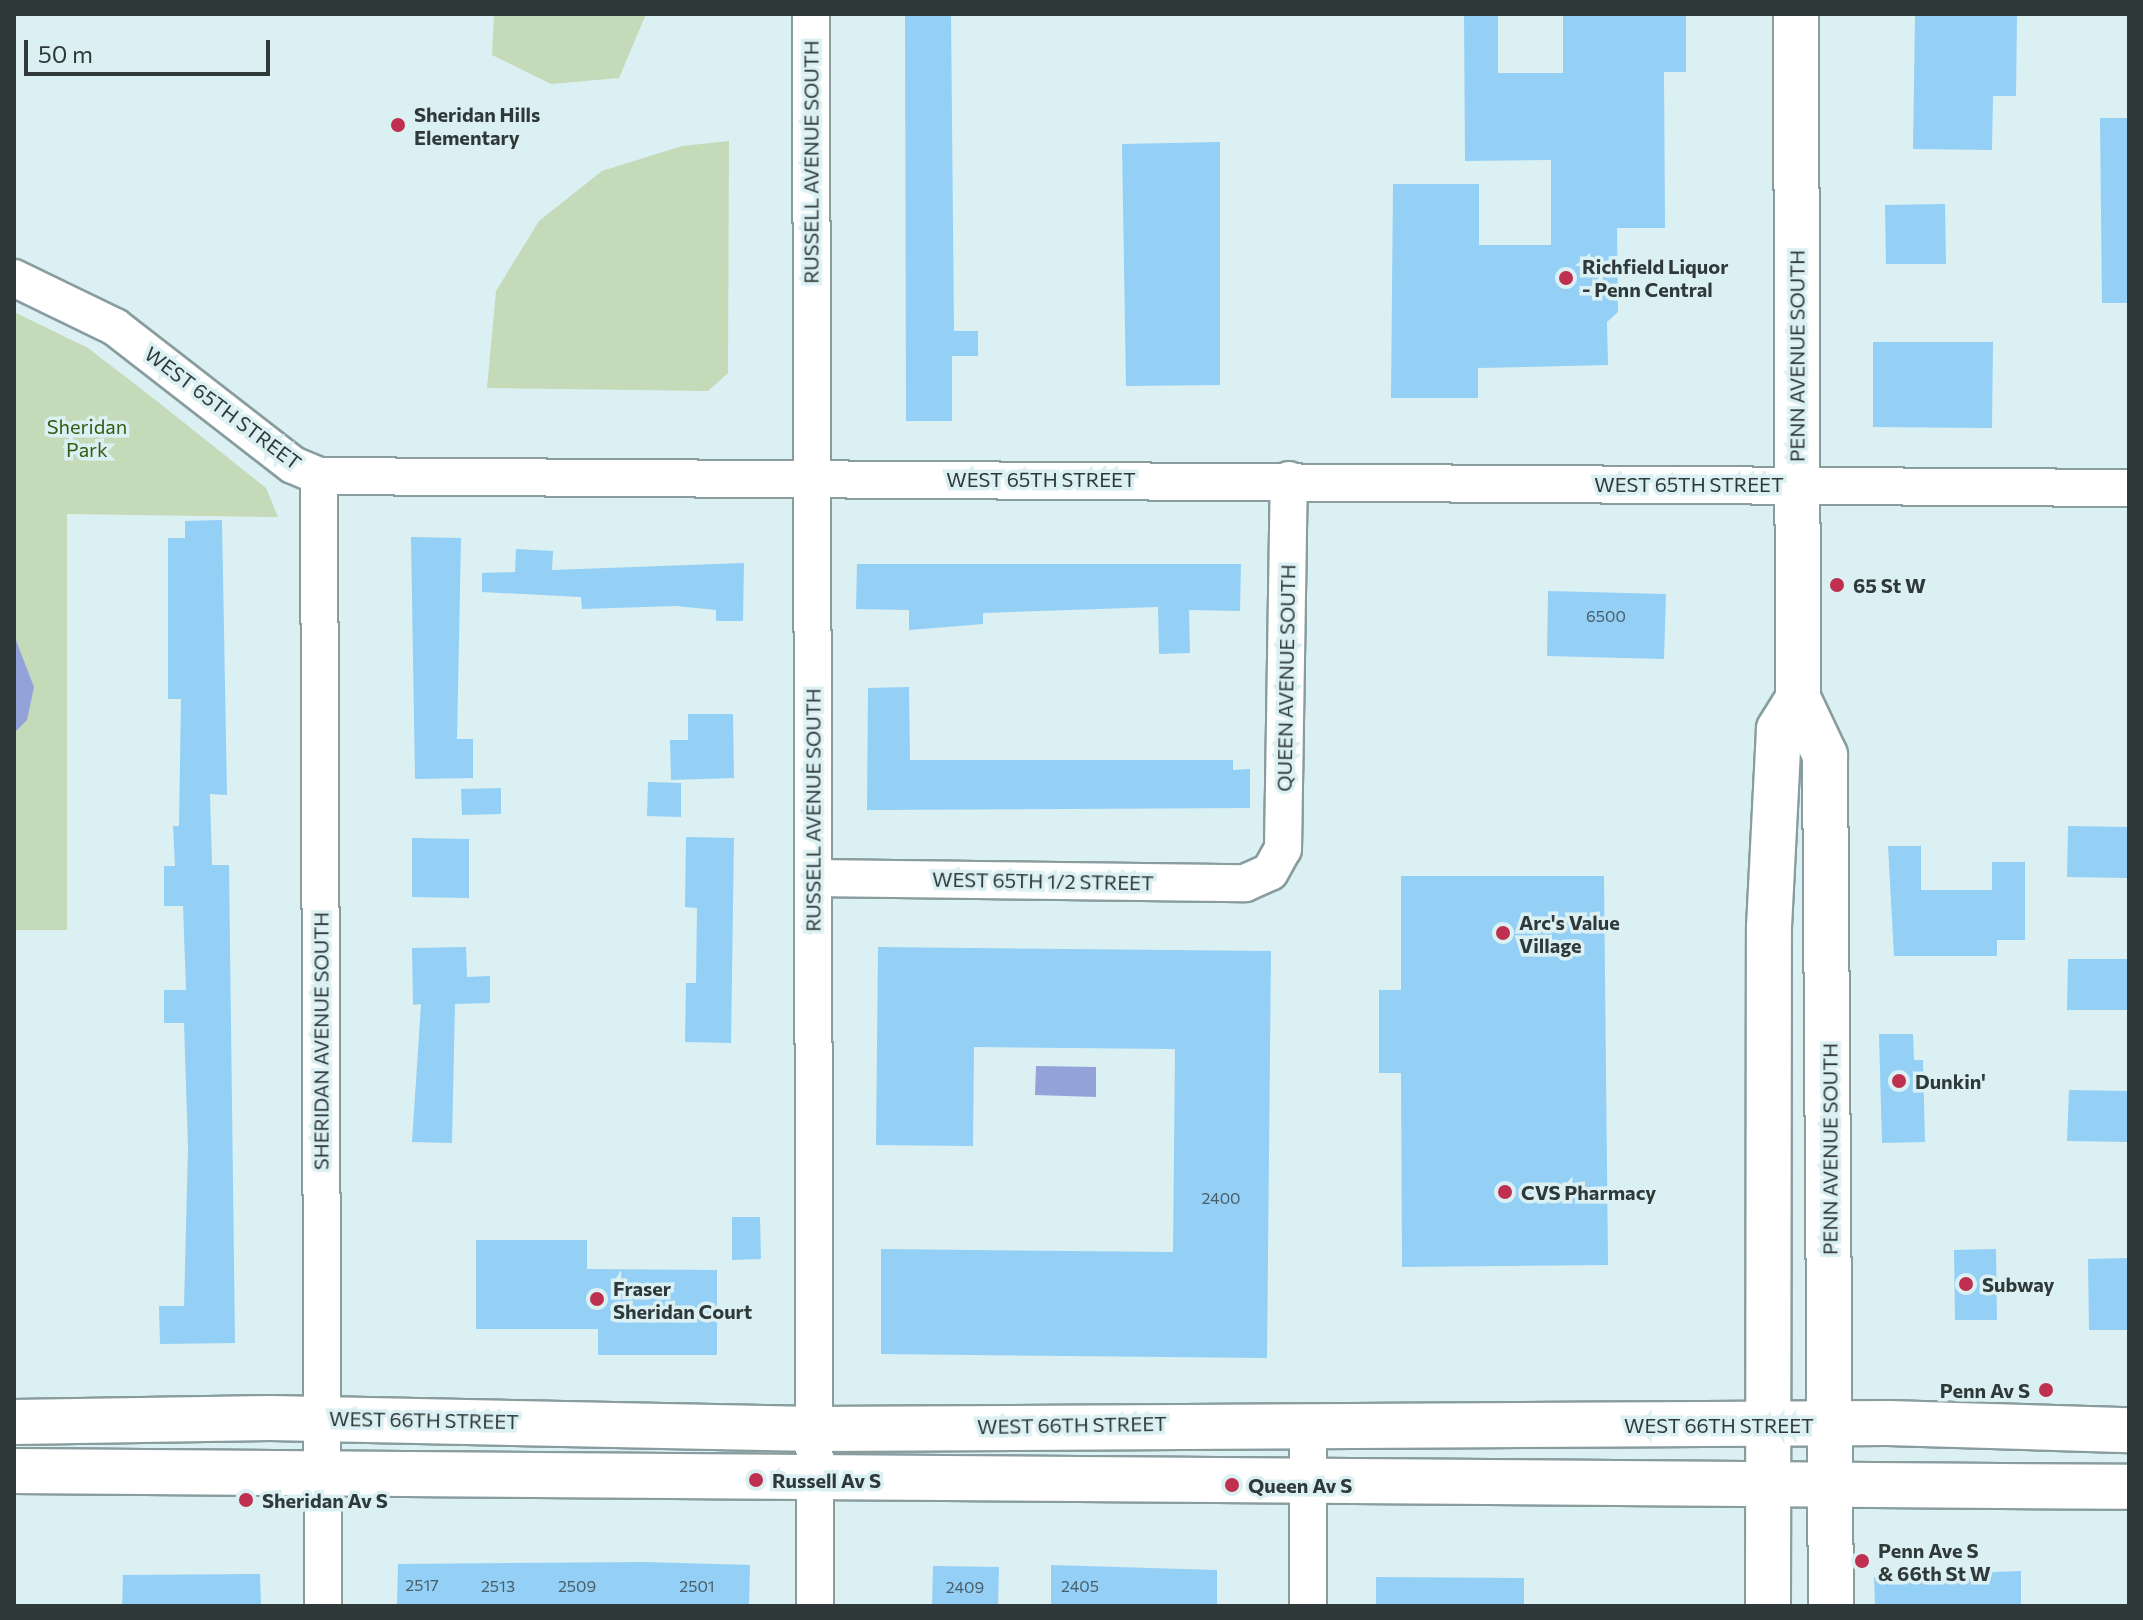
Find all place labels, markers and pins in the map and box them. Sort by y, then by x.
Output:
place label: Sheridan Hills Elementary [414,102,540,149]
marker: Sheridan Hills Elementary [389,116,407,134]
place label: Richfield Liquor - Penn Central [1582,254,1728,301]
marker: Richfield Liquor - Penn Central [1557,269,1575,287]
place label: 65 St W [1853,573,1926,597]
marker: 65 St W [1828,576,1846,594]
place label: Arc's Value Village [1519,910,1620,957]
marker: Arc's Value Village [1494,924,1512,942]
place label: Dunkin' [1915,1069,1986,1093]
marker: Dunkin' [1890,1072,1908,1090]
place label: CVS Pharmacy [1521,1180,1656,1204]
marker: CVS Pharmacy [1496,1183,1514,1201]
place label: Subway [1982,1272,2055,1296]
marker: Subway [1957,1275,1975,1293]
place label: Fraser Sheridan Court [613,1276,752,1323]
marker: Fraser Sheridan Court [588,1290,606,1308]
place label: Penn Av S [1940,1378,2030,1402]
marker: Penn Av S [2037,1381,2055,1399]
place label: Russell Av S [772,1468,881,1492]
marker: Russell Av S [747,1471,765,1489]
place label: Queen Av S [1248,1473,1352,1497]
marker: Queen Av S [1223,1476,1241,1494]
place label: Sheridan Av S [262,1488,388,1512]
marker: Sheridan Av S [237,1491,255,1509]
place label: Penn Ave S & 66th St W [1878,1538,1991,1585]
marker: Penn Ave S & 66th St W [1853,1552,1871,1570]

